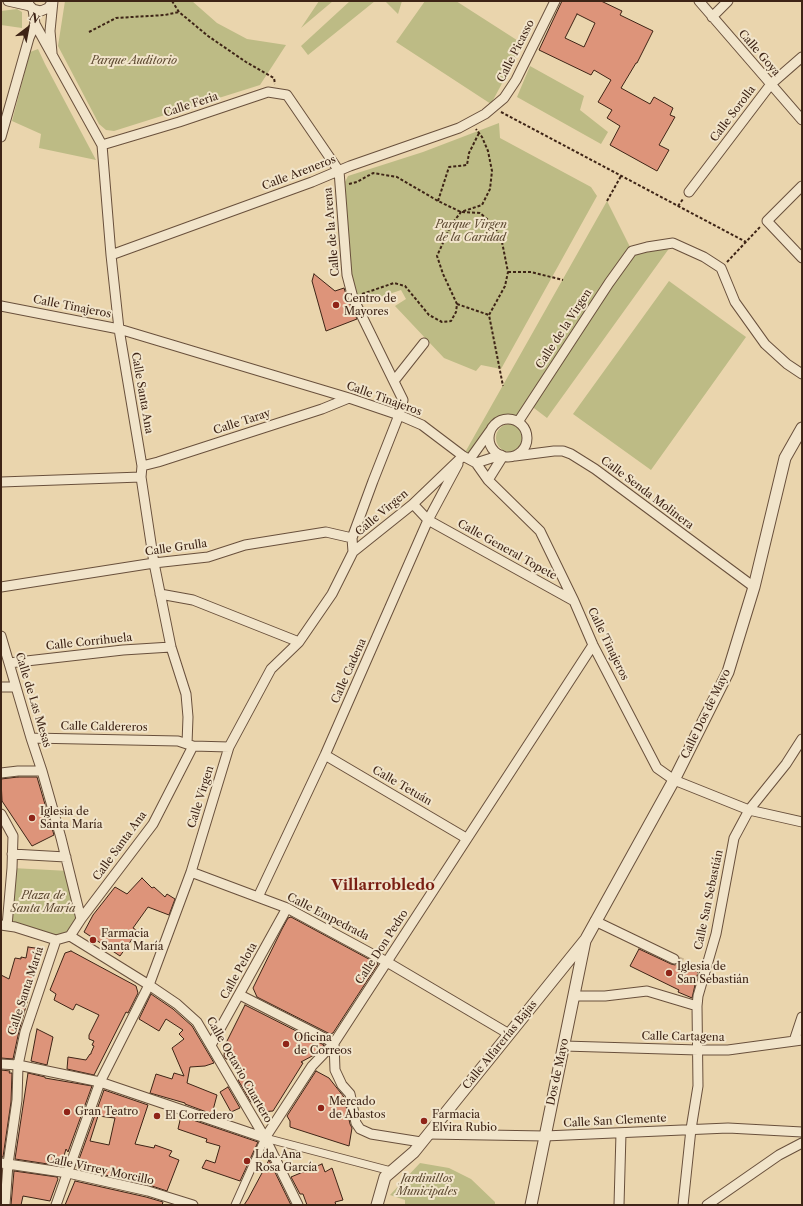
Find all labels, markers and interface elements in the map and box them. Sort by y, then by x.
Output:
north arrow [8,8,48,48]
text: N [27,9,42,26]
street label: Calle Picasso [495,18,537,84]
street label: Calle Goya [735,27,783,79]
park label: Parque Auditorio [91,54,177,68]
street label: Calle Sorolla [708,83,758,145]
street label: Calle Feria [162,90,220,120]
street label: Calle Areneros [260,153,338,193]
street label: Calle de la Arena [322,187,342,277]
park label: Parque Virgen de la Caridad [435,218,507,244]
street label: Calle de la Virgen [533,287,595,371]
place label: Centro de Mayores [344,292,396,318]
street label: Calle Tinajeros [32,293,112,321]
marker: Centro de Mayores [331,300,341,310]
street label: Calle Santa Ana [128,351,156,435]
street label: Calle Tinajeros [344,379,424,419]
street label: Calle Taray [212,407,272,437]
street label: Calle Senda Molinera [598,454,696,532]
street label: Calle Virgen [353,487,411,539]
street label: Calle General Topete [455,517,559,583]
street label: Calle Grulla [144,537,208,559]
street label: Calle Tinajeros [585,605,631,683]
street label: Calle Corrihuela [45,631,133,653]
street label: Calle Cadena [329,636,369,706]
street label: Calle de Las Mesas [12,651,54,749]
street label: Calle Dos de Mayo [679,667,733,761]
street label: Calle Caldereros [60,720,148,734]
street label: Calle Virgen [185,764,217,830]
street label: Calle Tetuán [370,764,434,808]
place label: Iglesia de Santa María [40,805,102,831]
street label: Calle Santa Ana [90,809,150,883]
marker: Iglesia de Santa María [27,813,37,823]
street label: Calle San Sebastián [692,849,726,951]
district label: Villarrobledo [331,877,435,895]
park label: Plaza de Santa María [11,889,75,915]
street label: Calle Empedrada [285,891,371,943]
street label: Calle Don Pedro [353,907,411,987]
place label: Farmacia Santa María [101,927,163,953]
marker: Farmacia Santa María [88,935,98,945]
street label: Calle Pelota [218,940,260,1002]
street label: Calle Santa María [5,945,47,1037]
place label: Iglesia de San Sebastián [677,960,749,986]
marker: Iglesia de San Sebastián [664,968,674,978]
street label: Calle Alfarerías Bajas [460,998,540,1092]
street label: Calle Octavio Cuartero [203,1015,275,1125]
street label: Calle Cartagena [641,1030,725,1044]
place label: Oficina de Correos [294,1031,352,1057]
street label: Dos de Mayo [544,1037,572,1107]
marker: Oficina de Correos [281,1039,291,1049]
place label: Mercado de Abastos [329,1095,386,1121]
marker: Mercado de Abastos [316,1103,326,1113]
place label: Gran Teatro [75,1105,138,1119]
marker: Gran Teatro [62,1107,72,1117]
place label: Farmacia Elvira Rubio [432,1108,497,1134]
place label: El Corredero [165,1109,233,1123]
marker: El Corredero [152,1111,162,1121]
street label: Calle San Clemente [563,1112,667,1130]
marker: Farmacia Elvira Rubio [419,1116,429,1126]
place label: Lda. Ana Rosa García [255,1148,317,1174]
street label: Calle Virrey Morcillo [45,1152,155,1188]
marker: Lda. Ana Rosa García [242,1156,252,1166]
park label: Jardinillos Municipales [397,1172,457,1198]

